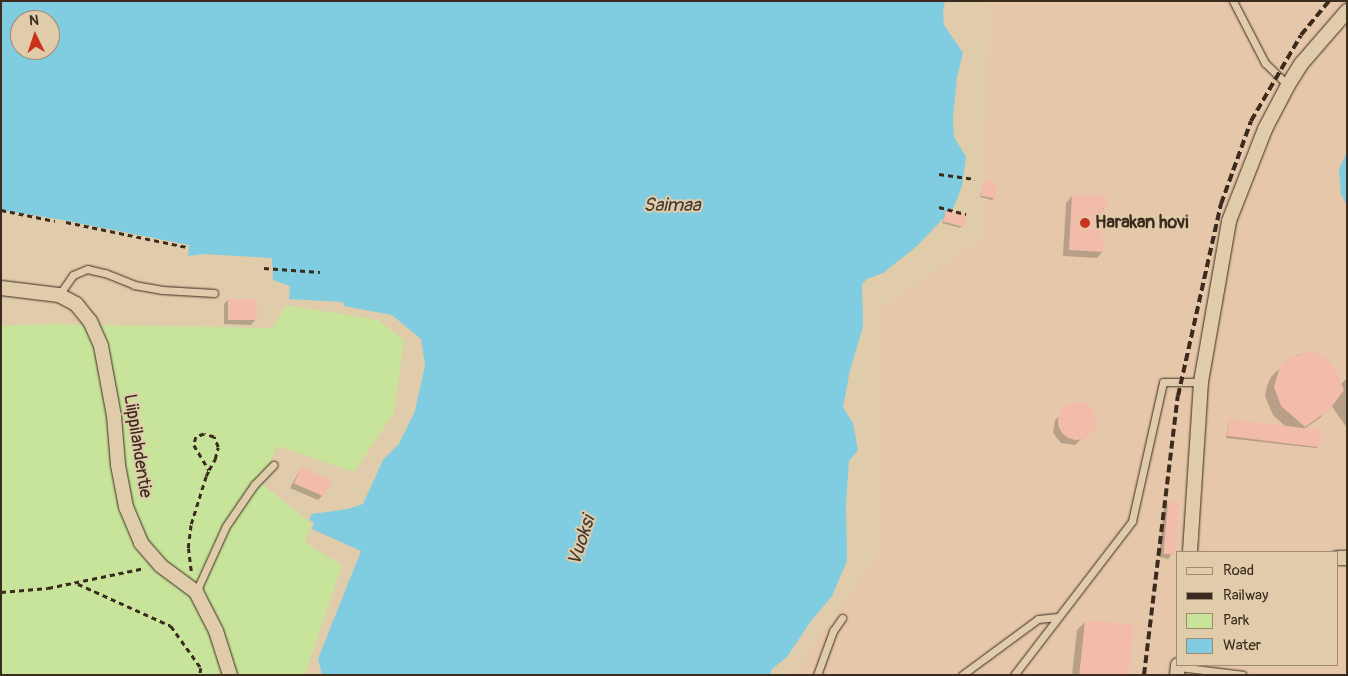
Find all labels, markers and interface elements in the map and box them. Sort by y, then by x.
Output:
north arrow [10,10,60,60]
text: N [29,12,39,29]
water label: Saimaa [643,195,701,217]
place label: Harakan hovi [1095,212,1188,234]
marker: Harakan hovi [1079,217,1091,229]
street label: Liippilahdentie [118,393,156,499]
water label: Vuoksi [563,513,601,569]
legend [1176,551,1338,666]
text: Road [1223,561,1254,580]
text: Railway [1223,586,1268,605]
text: Park [1223,611,1249,630]
text: Water [1223,636,1261,655]

